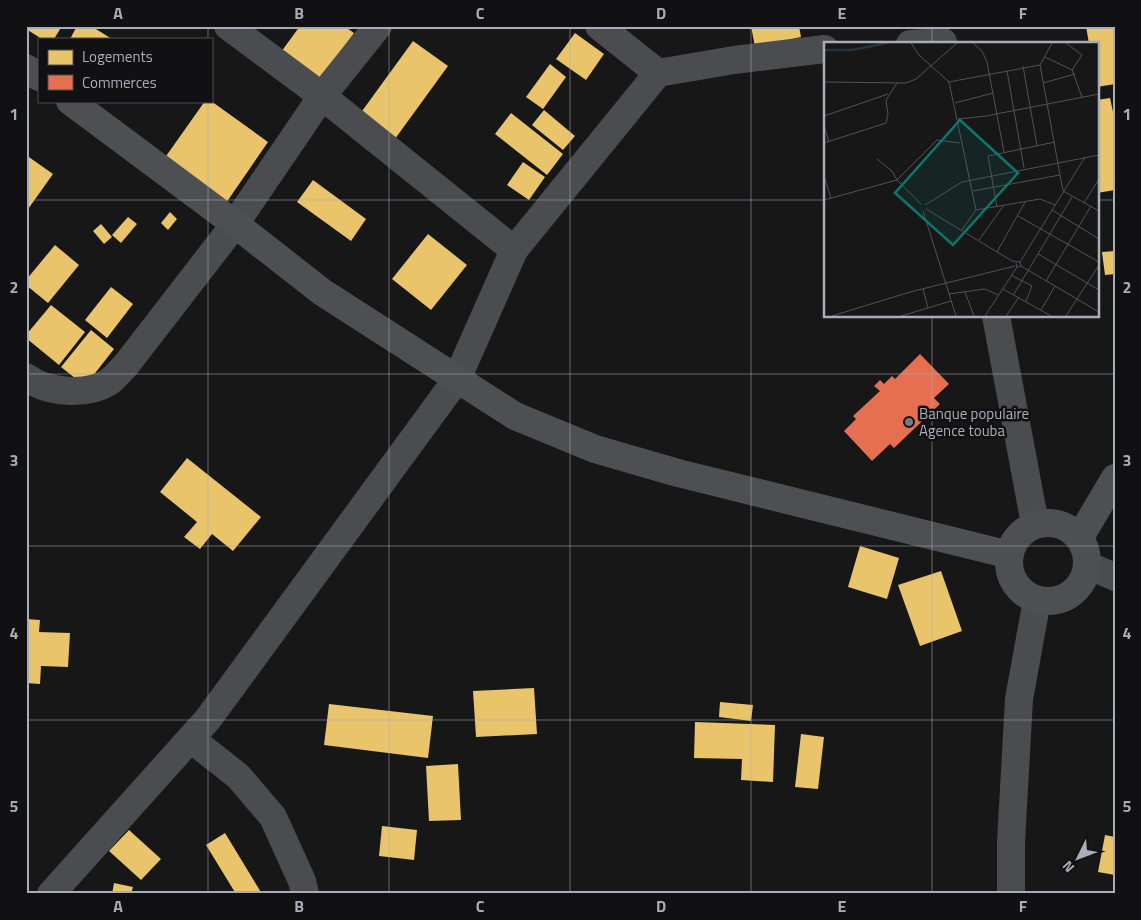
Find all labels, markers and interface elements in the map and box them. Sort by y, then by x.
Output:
text: A [113,1,123,25]
text: B [294,1,304,25]
text: C [476,1,485,25]
text: D [656,1,666,25]
text: E [838,1,847,25]
text: F [1019,1,1028,25]
legend [38,38,212,102]
inset map [824,42,1098,318]
text: Logements [82,45,153,68]
text: Commerces [82,71,157,94]
text: 1 [10,102,18,126]
text: 1 [1123,102,1131,126]
text: 2 [10,275,18,299]
text: 2 [1123,275,1131,299]
place label: Banque populaire Agence touba [919,402,1029,442]
marker: Banque populaire Agence touba [903,416,915,428]
text: 3 [10,448,18,472]
text: 3 [1123,448,1131,472]
text: 4 [10,621,19,645]
text: 4 [1123,621,1132,645]
text: 5 [10,794,19,818]
text: 5 [1123,794,1132,818]
north arrow [1054,832,1104,882]
text: N [1057,856,1079,878]
text: A [113,894,123,918]
text: B [294,894,304,918]
text: C [476,894,485,918]
text: D [656,894,666,918]
text: E [838,894,847,918]
text: F [1019,894,1028,918]

